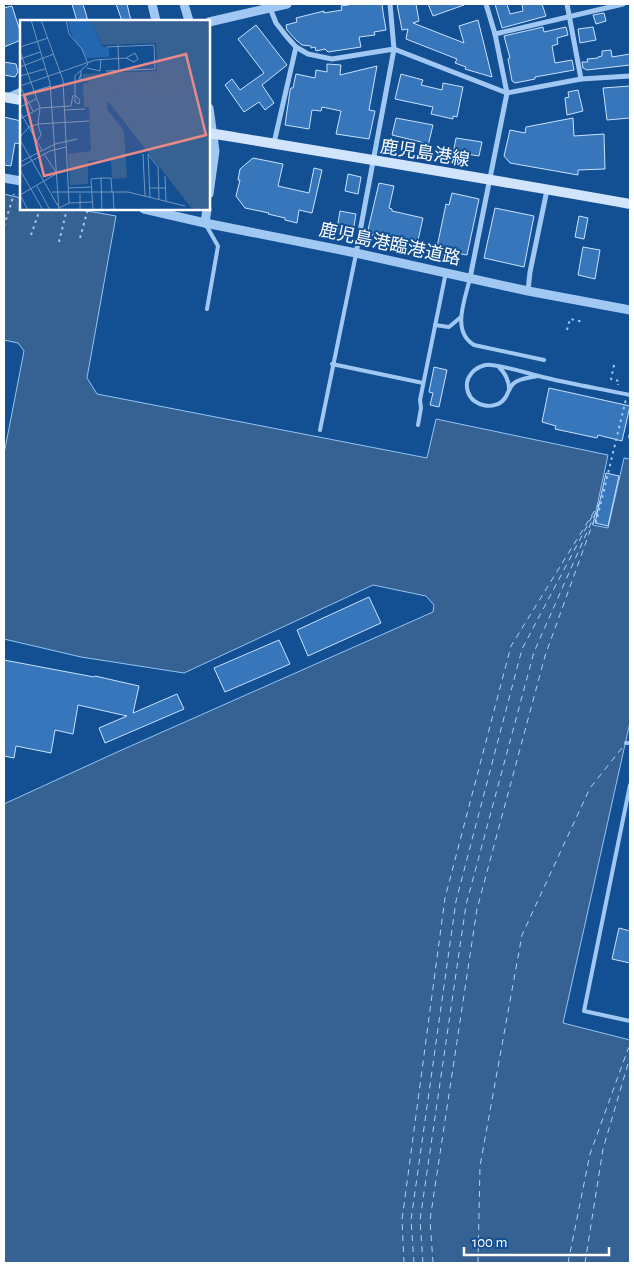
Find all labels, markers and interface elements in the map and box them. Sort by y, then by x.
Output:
inset map [20,20,210,210]
street label: 鹿児島港線 [379,136,471,170]
street label: 鹿児島港臨港道路 [317,219,463,269]
scale bar [464,1224,609,1256]
text: 100 m [472,1235,507,1250]

